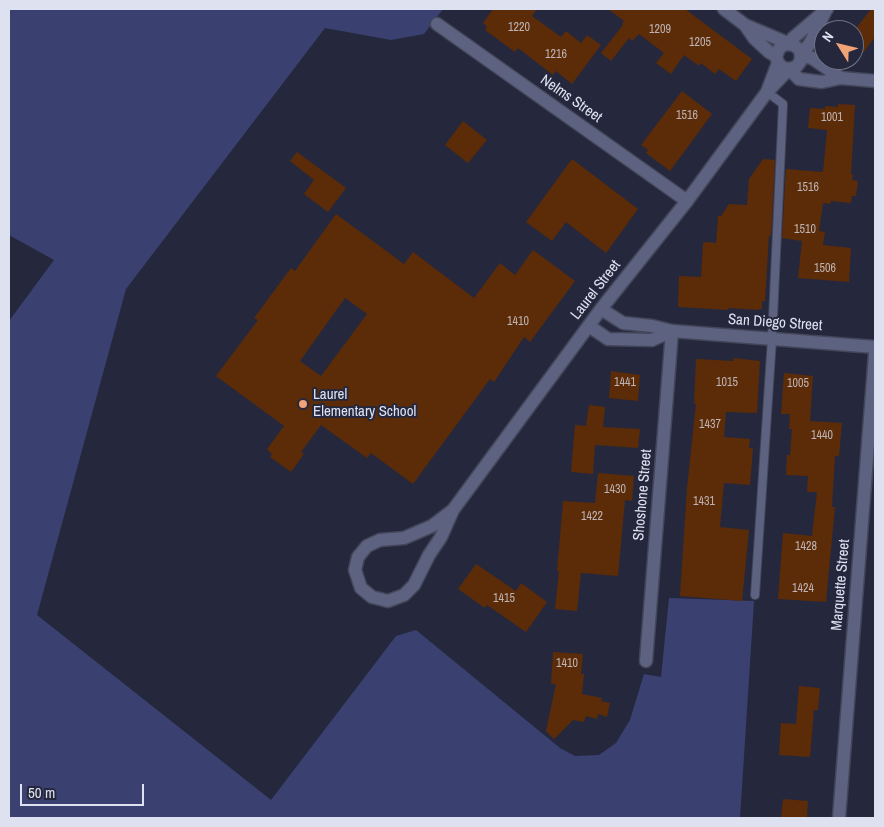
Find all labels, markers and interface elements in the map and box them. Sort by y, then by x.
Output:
north arrow [814,20,864,70]
house number: 1220 [508,21,530,35]
house number: 1209 [649,23,671,37]
text: N [818,28,837,45]
house number: 1205 [689,36,711,50]
house number: 1216 [545,48,567,62]
street label: Nelms Street [537,71,605,127]
house number: 1516 [676,109,698,123]
house number: 1001 [821,111,843,125]
house number: 1516 [797,181,819,195]
house number: 1510 [794,223,816,237]
street label: Laurel Street [567,257,625,323]
house number: 1506 [814,262,836,276]
street label: San Diego Street [727,311,823,335]
house number: 1410 [507,315,529,329]
house number: 1441 [614,376,636,390]
house number: 1015 [716,376,738,390]
house number: 1005 [787,377,809,391]
place label: Laurel Elementary School [313,386,416,421]
marker: Laurel Elementary School [297,398,309,410]
house number: 1437 [699,418,721,432]
house number: 1440 [811,429,833,443]
street label: Shoshone Street [630,449,656,541]
house number: 1430 [604,483,626,497]
house number: 1431 [693,495,715,509]
house number: 1422 [581,510,603,524]
street label: Marquette Street [828,539,854,631]
house number: 1428 [795,540,817,554]
house number: 1424 [792,582,814,596]
house number: 1415 [493,592,515,606]
house number: 1410 [556,657,578,671]
scale bar [22,774,146,806]
text: 50 m [28,782,55,803]

